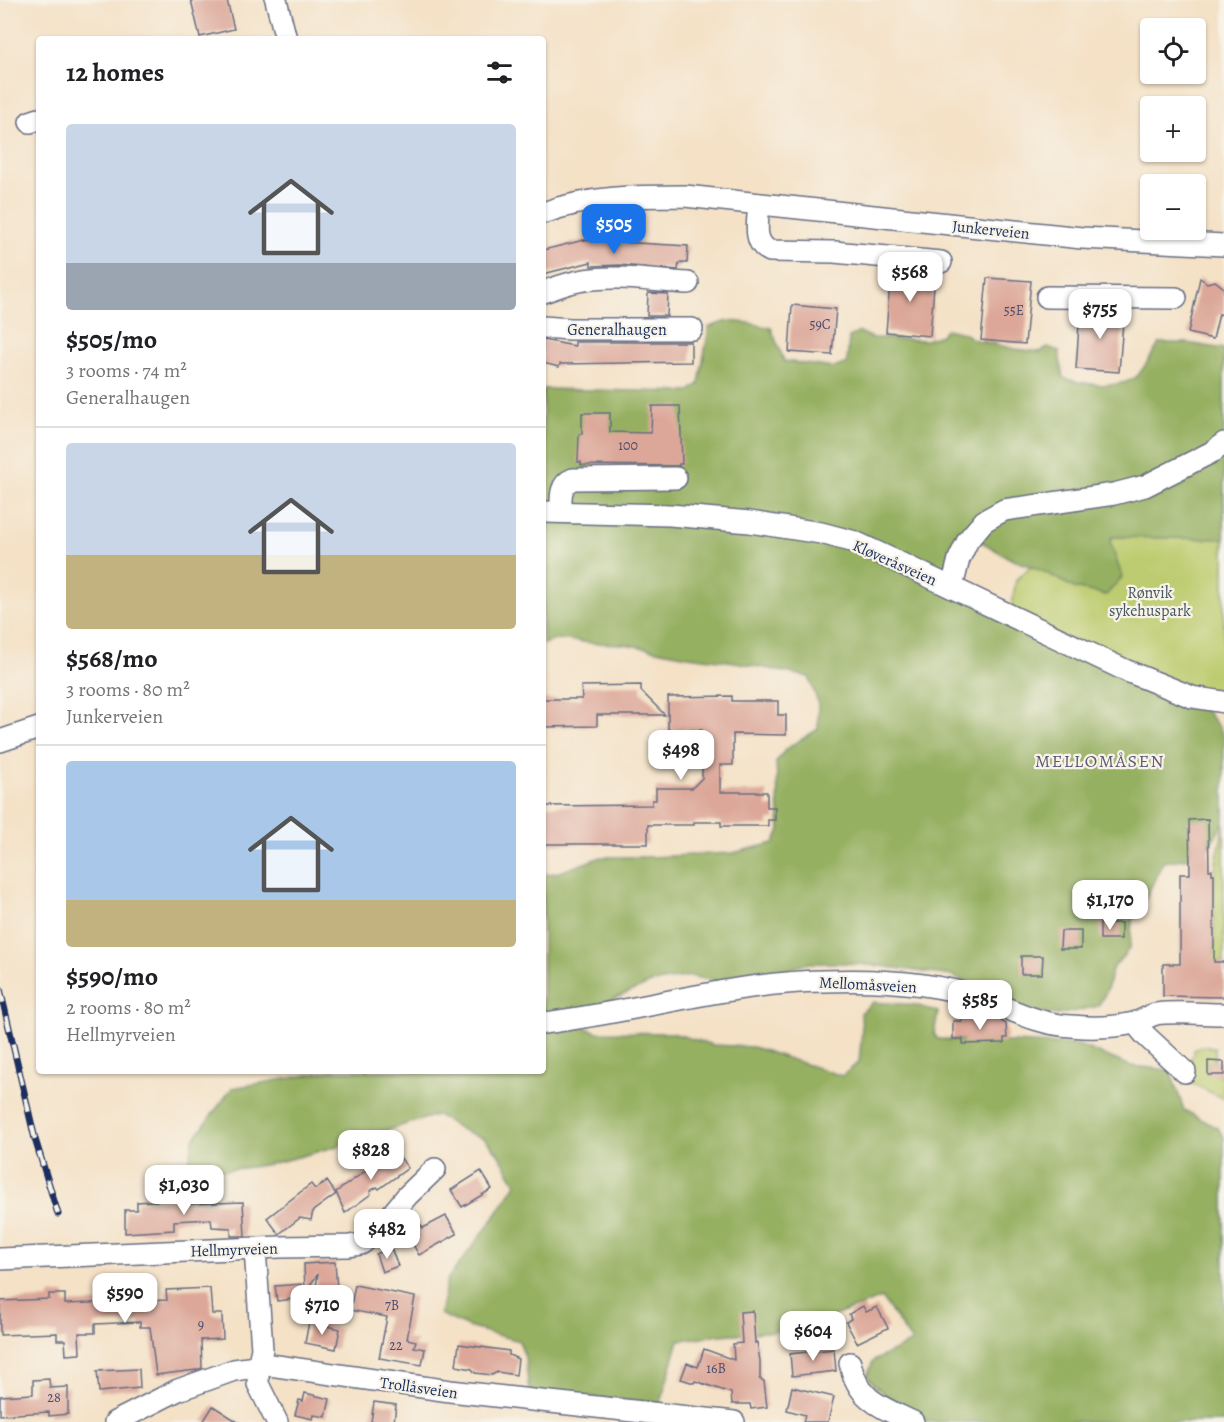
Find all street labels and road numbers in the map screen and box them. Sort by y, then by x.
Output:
street label: Junkerveien [951,215,1031,245]
street label: Generalhaugen [567,319,667,341]
street label: Kløveråsveien [849,535,940,591]
street label: Mellomåsveien [819,971,918,999]
street label: Hellmyrveien [190,1237,278,1263]
street label: Trollåsveien [379,1372,459,1404]

